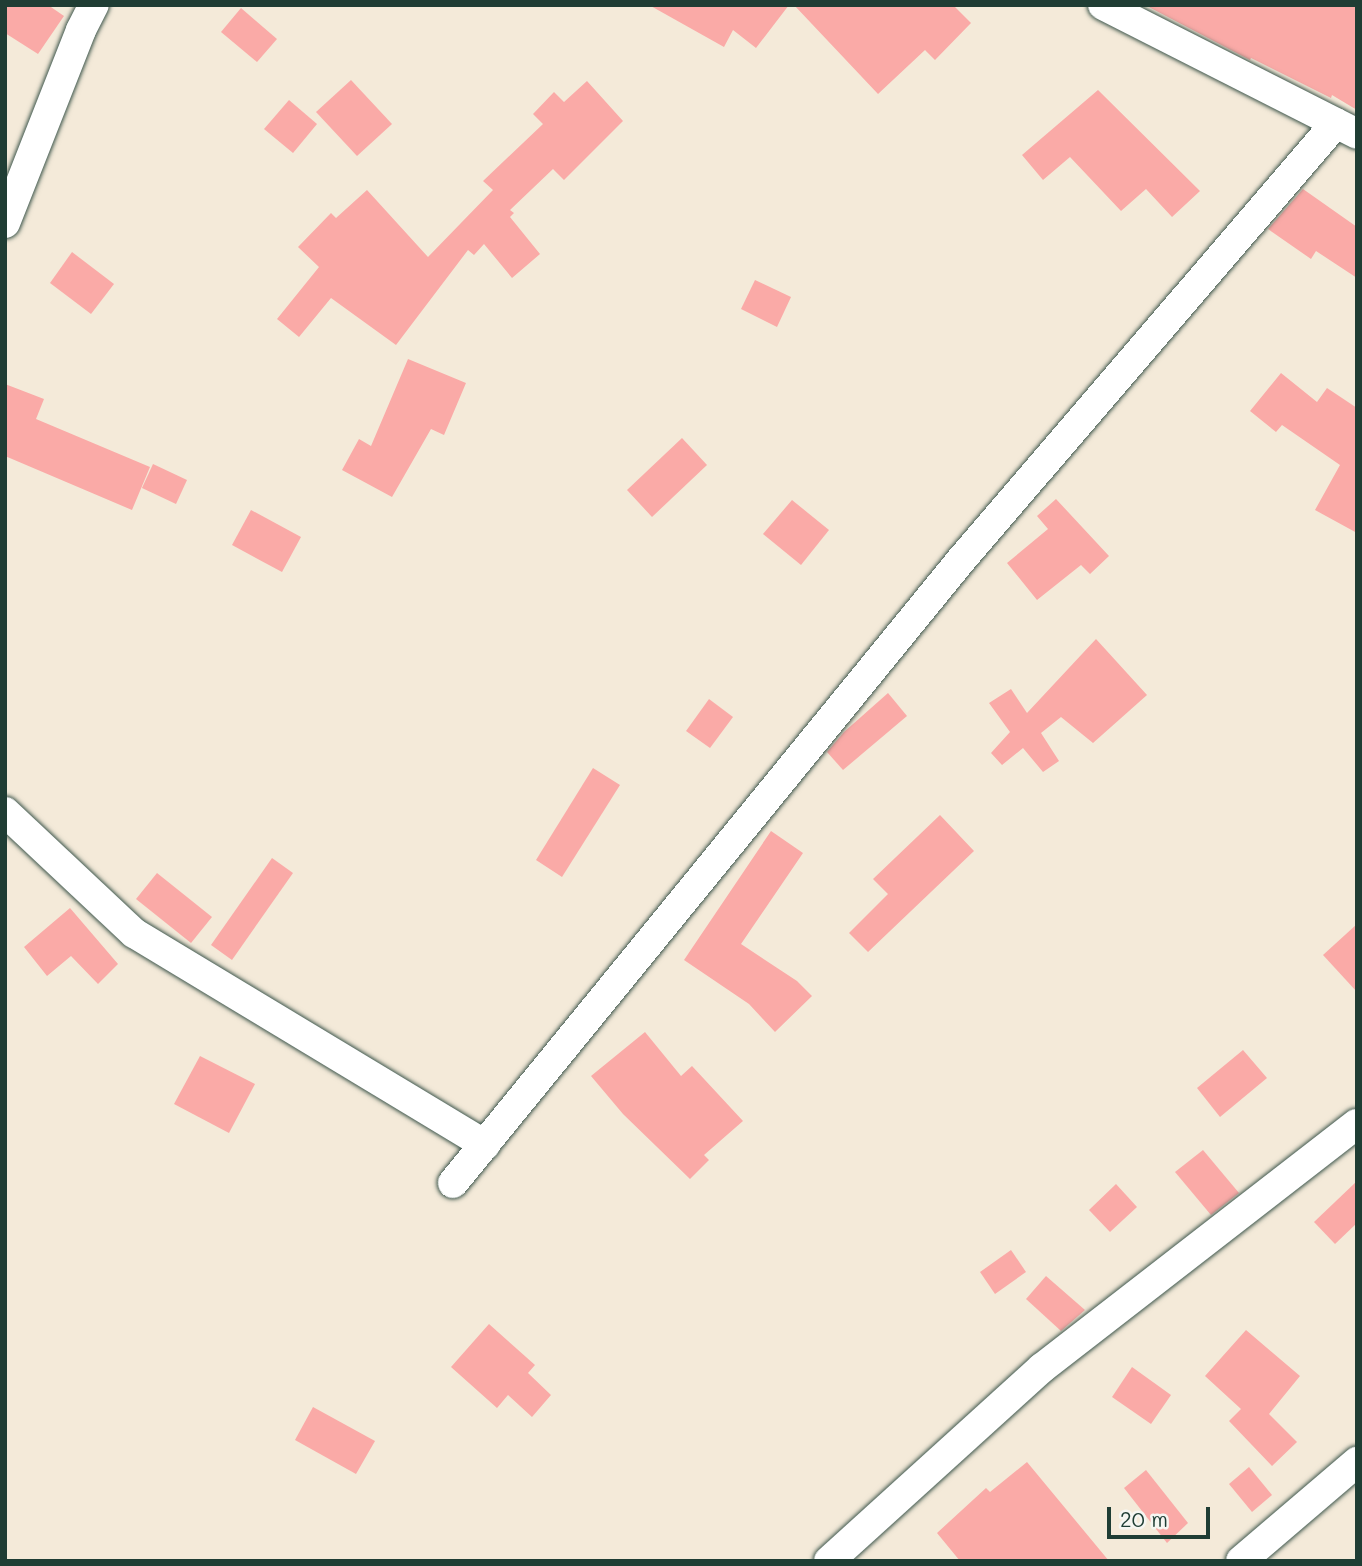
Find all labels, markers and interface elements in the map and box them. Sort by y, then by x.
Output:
scale bar [1110,1492,1213,1536]
text: 20 m [1120,1505,1168,1532]

